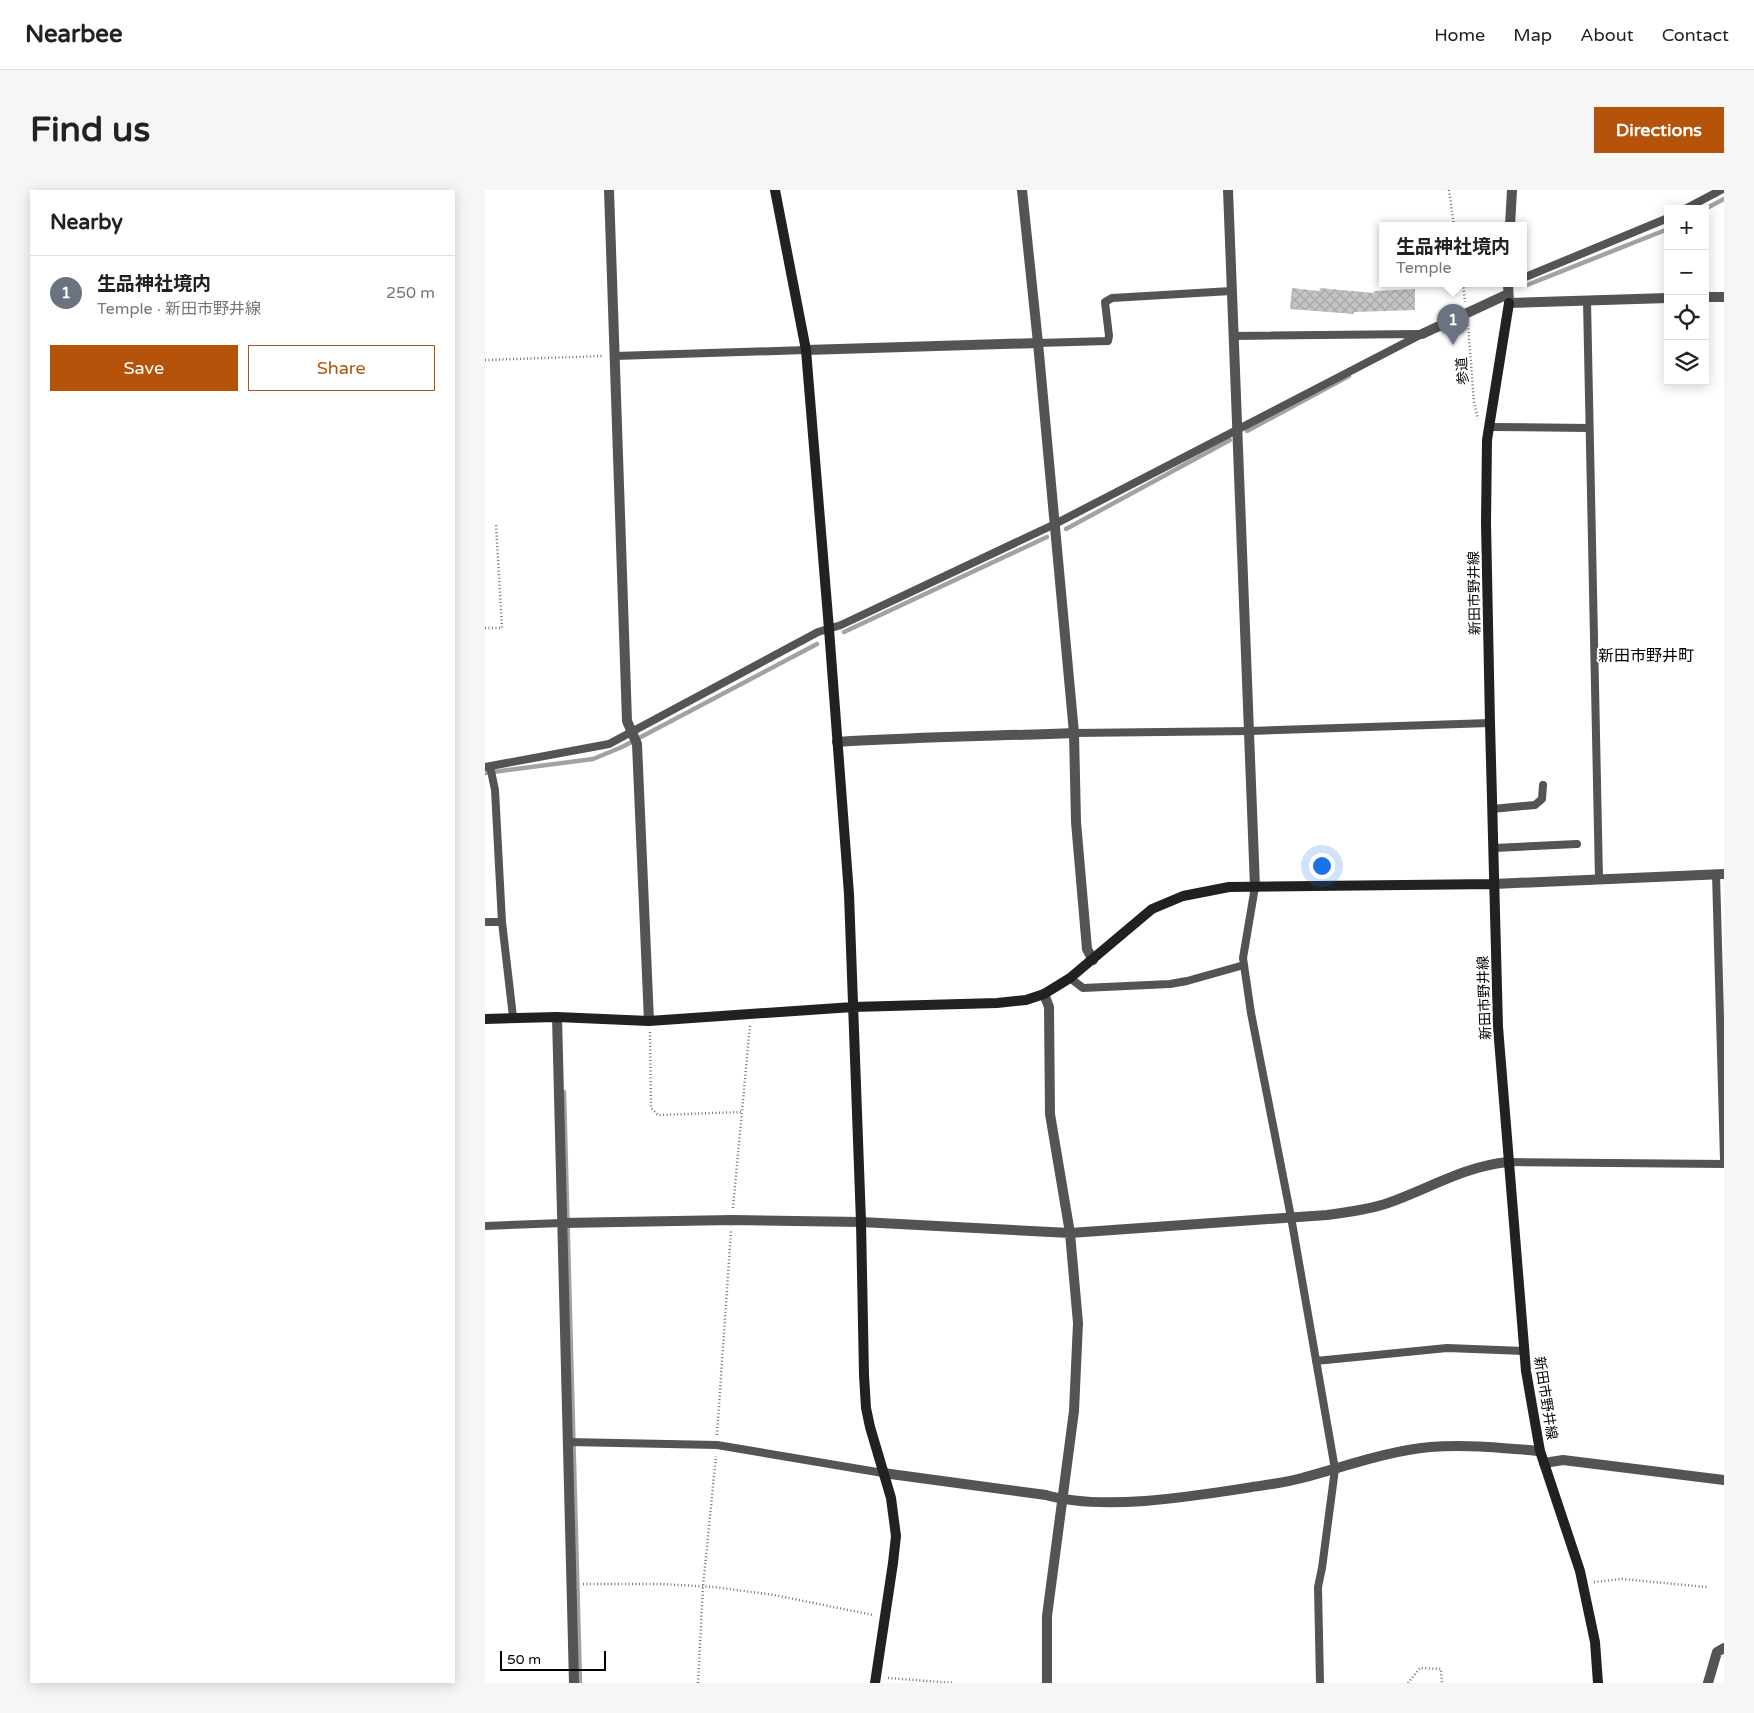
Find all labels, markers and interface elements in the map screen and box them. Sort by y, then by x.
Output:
text: Nearbee [25,20,123,49]
text: Home [1434,24,1485,46]
text: Map [1513,24,1552,46]
text: About [1580,24,1634,46]
text: Contact [1662,24,1729,46]
button: Directions [1594,107,1724,153]
text: Find us [30,109,150,151]
map controls [1664,205,1709,385]
button: + [1664,205,1709,250]
text: Nearby [50,210,123,235]
popup [1379,222,1527,287]
text: 生品神社境内 [1396,236,1510,258]
button: − [1664,250,1709,295]
text: Temple [1396,258,1452,278]
text: 生品神社境内 [97,273,211,295]
text: 1 [61,283,71,303]
text: 250 m [386,283,435,303]
button: locate [1664,295,1709,340]
text: Temple · 新田市野井線 [97,299,261,319]
pin: 1 [1437,304,1469,345]
button: layers [1664,340,1709,385]
button: Save [50,345,238,391]
button: Share [248,345,435,391]
street label: 参道 [1453,356,1472,386]
street label: 新田市野井線 [1465,551,1484,635]
district label: 新田市野井町 [1598,646,1694,666]
your location [1309,853,1335,879]
street label: 新田市野井線 [1475,956,1494,1040]
street label: 新田市野井線 [1531,1355,1560,1441]
scale bar [500,1648,606,1671]
text: 50 m [507,1651,541,1668]

